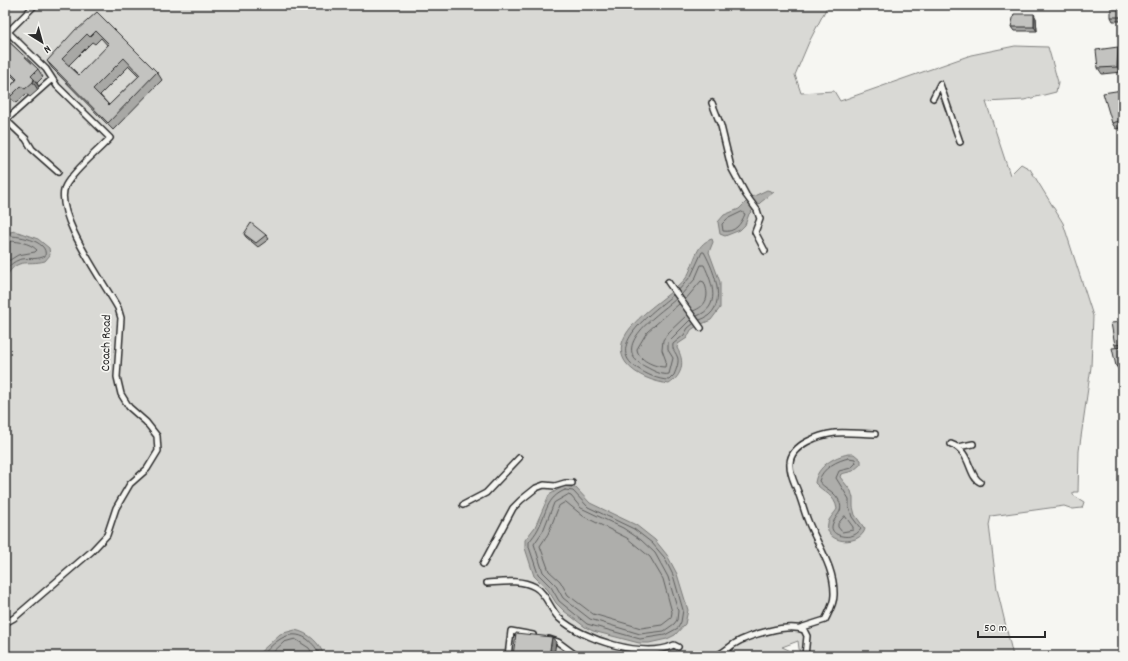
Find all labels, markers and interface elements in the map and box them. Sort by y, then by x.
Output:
north arrow [22,22,62,62]
text: N [39,40,54,57]
street label: Coach Road [97,314,117,372]
scale bar [978,613,1045,639]
text: 50 m [984,620,1007,637]

